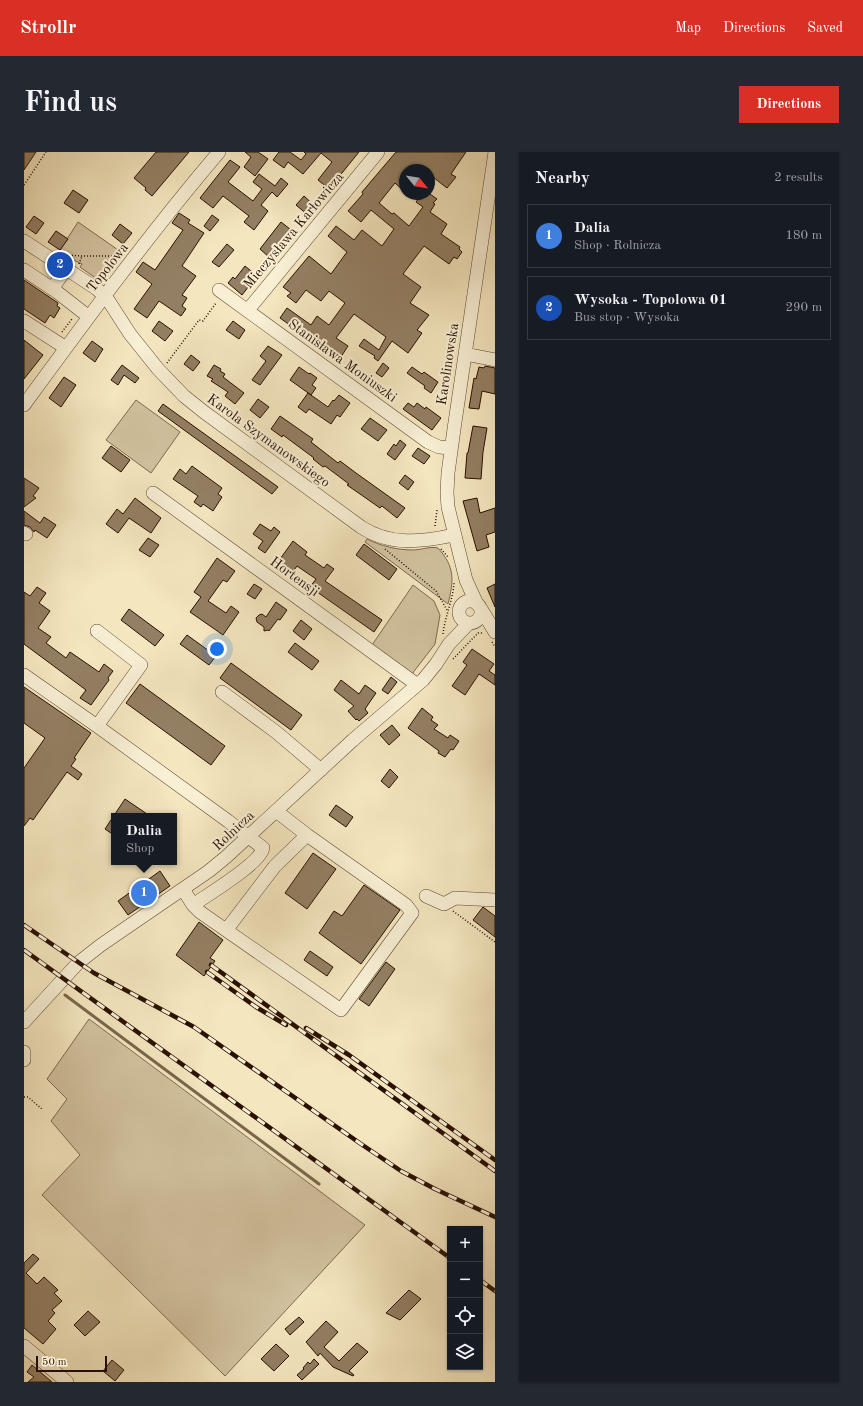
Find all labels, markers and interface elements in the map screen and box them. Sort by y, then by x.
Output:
text: Strollr [20,19,76,38]
text: Map [675,21,701,35]
text: Directions [723,21,785,35]
text: Saved [807,21,843,35]
button: Directions [739,86,839,123]
text: Find us [24,90,117,118]
north arrow [399,164,435,200]
street label: Mieczysława Karłowicza [241,170,346,291]
text: Nearby [535,170,590,187]
text: 2 results [774,171,823,184]
text: Dalia [574,221,610,236]
text: 1 [545,229,553,242]
text: 180 m [785,229,822,242]
text: Shop · Rolnicza [574,239,661,252]
street label: Topolowa [84,240,131,295]
pin: 2 [47,250,73,280]
text: Wysoka - Topolowa 01 [574,293,727,308]
text: 2 [545,301,553,314]
text: 290 m [785,301,822,314]
text: Bus stop · Wysoka [574,311,680,324]
street label: Stanisława Moniuszki [286,317,399,405]
street label: Karolinowska [435,322,461,406]
street label: Karola Szymanowskiego [204,392,333,490]
street label: Hortensji [267,554,322,599]
your location [207,639,227,659]
street label: Rolnicza [210,808,257,853]
popup [111,813,177,865]
text: Dalia [126,824,162,839]
text: Shop [126,842,154,855]
pin: 1 [131,878,157,908]
map controls [447,1226,483,1370]
button: + [447,1226,483,1262]
button: − [447,1262,483,1298]
button: locate [447,1298,483,1334]
button: layers [447,1334,483,1370]
scale bar [36,1354,107,1373]
text: 50 m [42,1357,67,1368]

